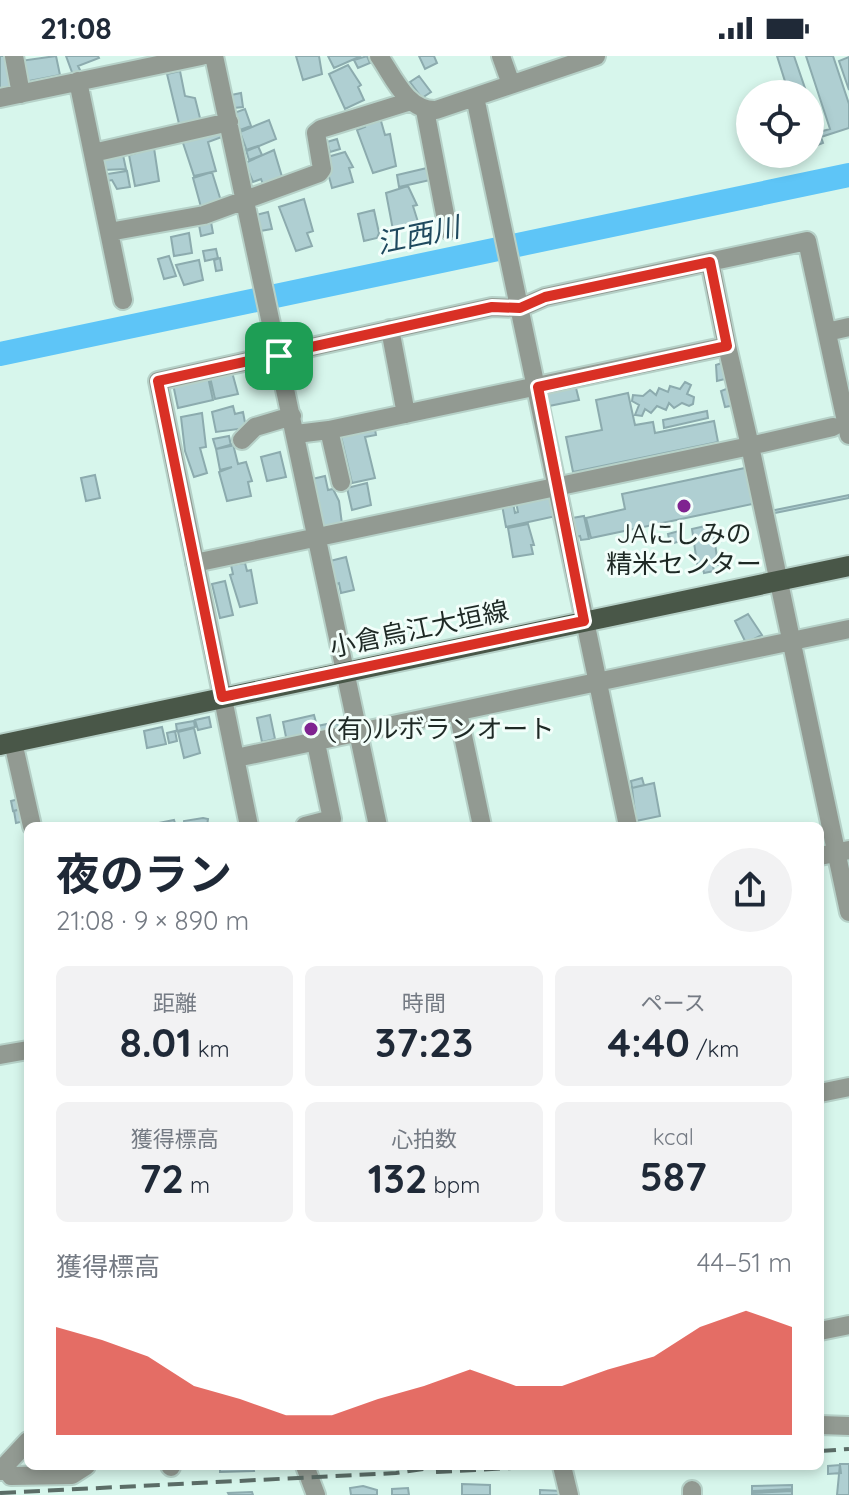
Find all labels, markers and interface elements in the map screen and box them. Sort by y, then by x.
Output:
text: 21:08 [40,9,112,47]
map controls [736,80,824,168]
button: locate [736,80,824,168]
water label: 江西川 [373,208,466,260]
pin [245,322,313,390]
icon: arrive [257,334,301,378]
marker: JAにしみの 精米センター [675,497,693,515]
place label: JAにしみの 精米センター [606,517,762,580]
street label: 小倉烏江大垣線 [326,593,511,664]
place label: (有)ルボランオート [327,712,554,745]
marker: (有)ルボランオート [302,720,320,738]
text: 夜のラン [56,846,232,901]
button: share [708,848,792,932]
text: 21:08 · 9 × 890 m [56,904,249,937]
text: 距離 [153,989,197,1017]
text: 時間 [402,989,446,1017]
text: ペース [641,989,706,1017]
text: 8.01 [120,1017,192,1067]
text: 37:23 [375,1017,473,1067]
text: 4:40 [607,1017,690,1067]
text: km [192,1035,230,1063]
text: /km [690,1035,739,1063]
text: kcal [653,1123,694,1151]
text: 獲得標高 [131,1125,219,1153]
text: 心拍数 [391,1125,457,1153]
text: 587 [640,1151,707,1201]
text: 72 [139,1153,184,1203]
text: 132 [368,1153,428,1203]
text: m [184,1171,210,1199]
text: bpm [428,1171,480,1199]
text: 44–51 m [697,1246,792,1279]
text: 獲得標高 [56,1250,160,1283]

